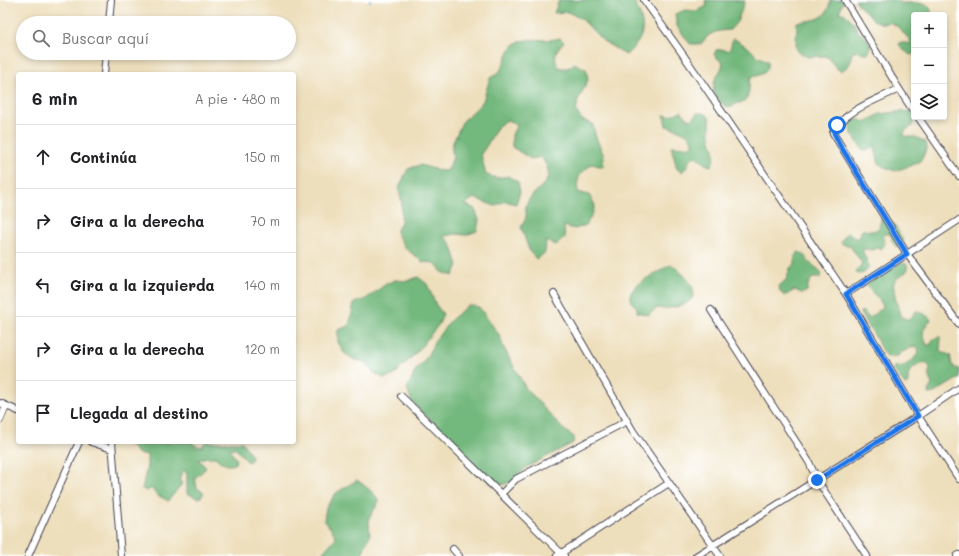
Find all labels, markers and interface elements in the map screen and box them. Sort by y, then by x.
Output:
map controls [911,12,947,120]
button: + [911,12,947,48]
search box [16,16,296,60]
icon: search [30,27,52,49]
text: Buscar aquí [62,28,149,48]
button: − [911,48,947,84]
button: layers [911,84,947,120]
text: 6 min [32,87,77,109]
text: A pie · 480 m [195,90,280,107]
route start [828,116,846,134]
icon: ahead [32,146,54,168]
text: Continúa [70,147,137,167]
text: 150 m [244,148,280,165]
icon: right [32,210,54,232]
text: Gira a la derecha [70,211,204,231]
text: 70 m [250,212,280,229]
icon: left [32,274,54,296]
text: Gira a la izquierda [70,275,215,295]
text: 140 m [244,276,280,293]
icon: right [32,338,54,360]
text: Gira a la derecha [70,339,204,359]
text: 120 m [244,340,280,357]
icon: arrive [32,402,54,424]
text: Llegada al destino [70,403,208,423]
route end [808,471,826,489]

